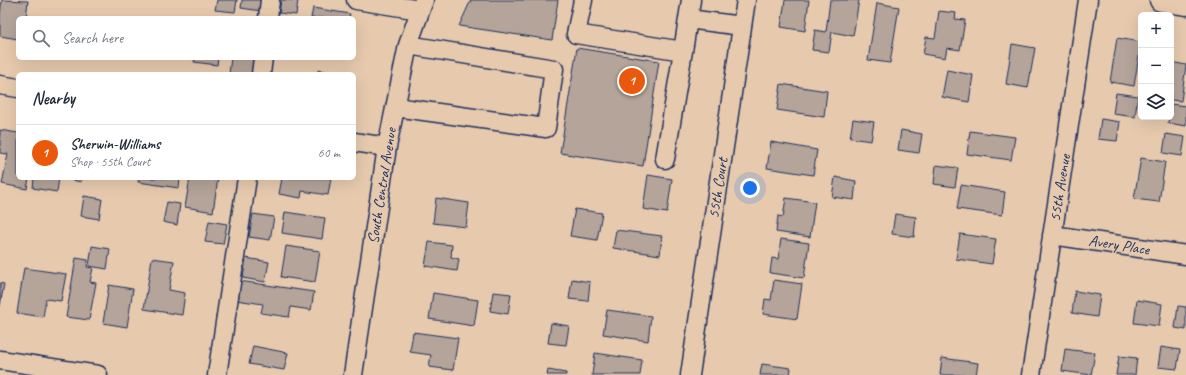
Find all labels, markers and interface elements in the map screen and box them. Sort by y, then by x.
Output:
map controls [1138,12,1174,120]
button: + [1138,12,1174,48]
search box [16,16,356,60]
icon: search [30,27,52,49]
text: Search here [62,29,123,48]
button: − [1138,48,1174,84]
pin: 1 [619,66,645,96]
button: layers [1138,84,1174,120]
text: Nearby [32,88,75,109]
street label: South Central Avenue [363,125,401,245]
text: Sherwin-Williams [70,135,160,154]
text: 1 [42,145,48,161]
text: 60 m [318,145,340,161]
street label: 55th Avenue [1045,151,1075,223]
text: Shop · 55th Court [70,154,150,170]
street label: 55th Court [703,155,733,220]
your location [740,178,760,198]
street label: Avery Place [1087,230,1152,260]

